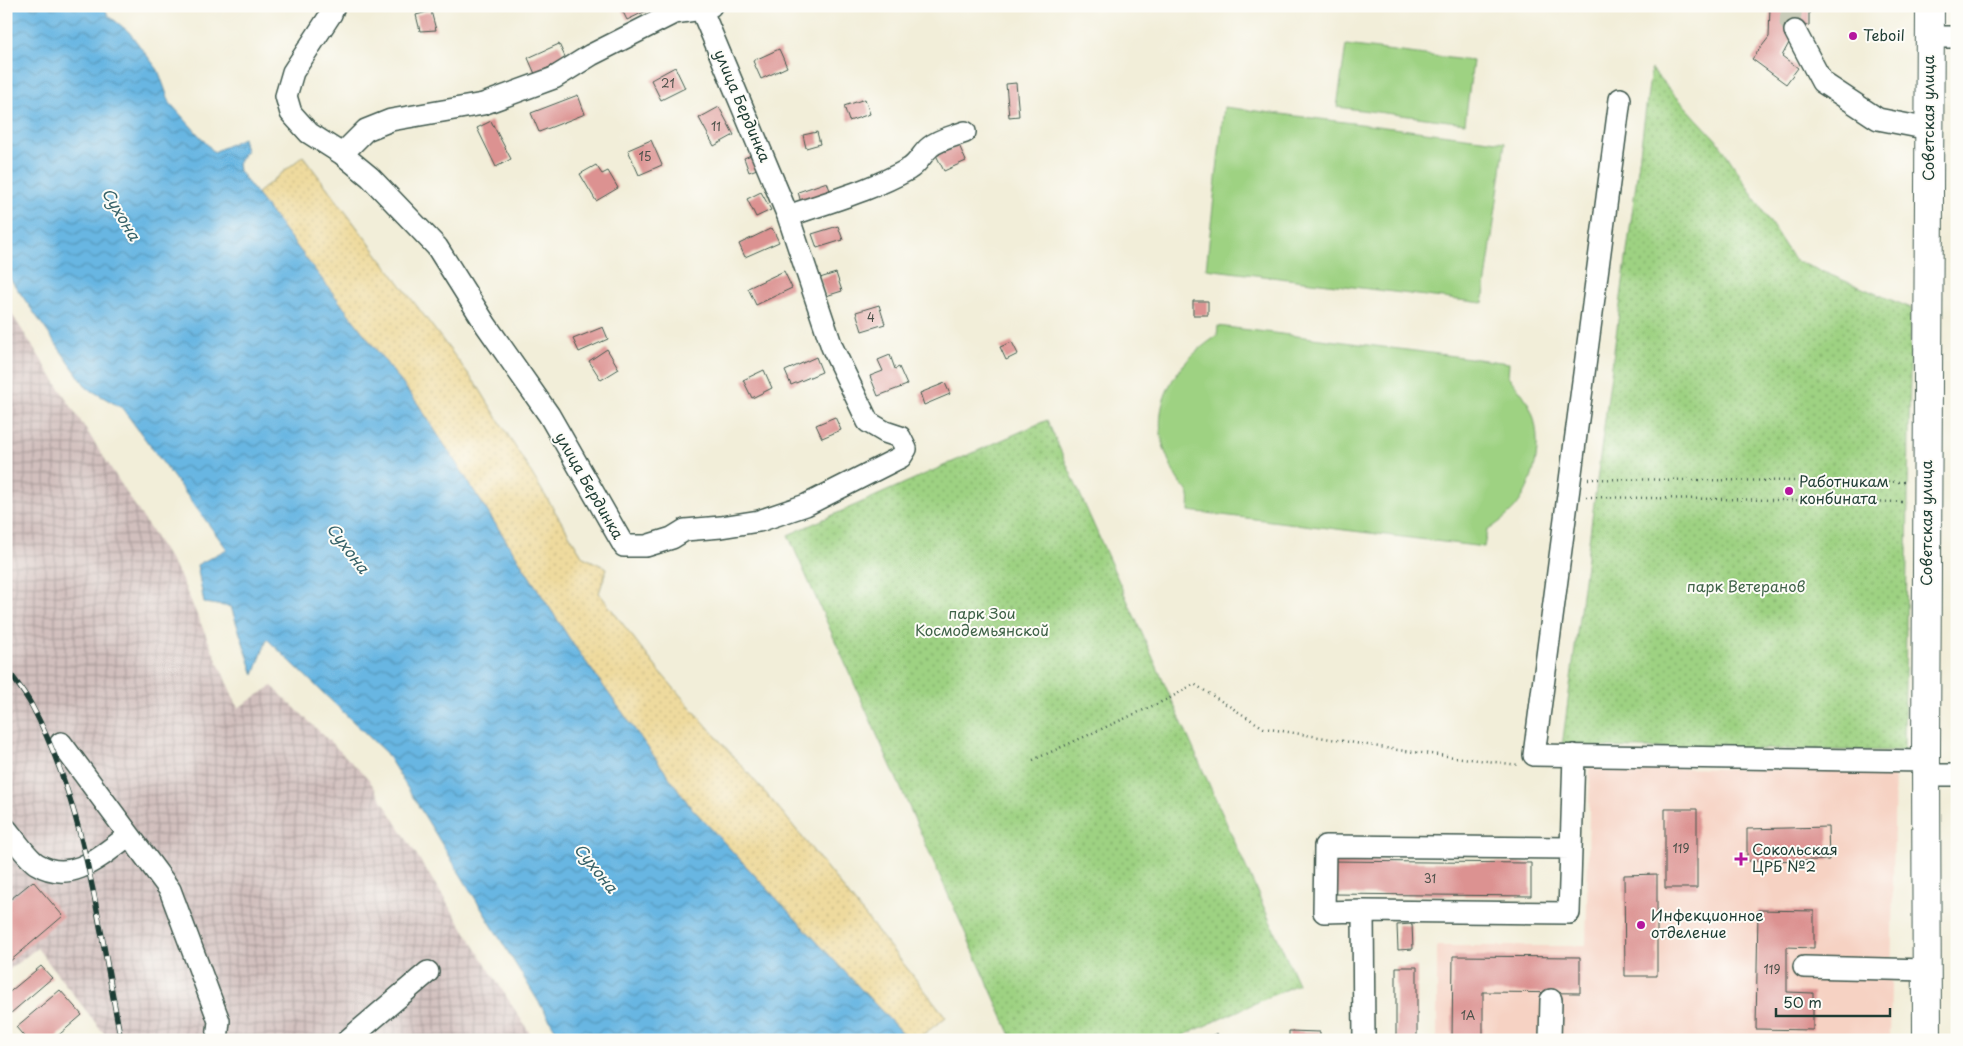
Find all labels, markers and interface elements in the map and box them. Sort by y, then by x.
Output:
place label: Teboil [1863,23,1905,46]
marker: Teboil [1847,30,1859,42]
street label: улица Бердинка [709,45,778,166]
street label: Советская улица [1916,54,1939,181]
house number: 21 [661,74,675,92]
house number: 11 [711,117,721,135]
house number: 15 [638,147,652,165]
water label: Сухона [97,182,148,245]
house number: 4 [867,308,875,326]
street label: улица Бердинка [550,427,631,544]
street label: Советская улица [1914,459,1937,586]
place label: Работникам конбината [1799,469,1889,509]
marker: Работникам конбината [1783,485,1795,497]
water label: Сухона [322,517,376,579]
park label: парк Ветеранов [1687,574,1806,597]
park label: парк Зои Космодемьянской [915,601,1049,641]
water label: Сухона [569,837,625,898]
place label: Сокольская ЦРБ №2 [1752,837,1838,877]
house number: 119 [1672,839,1690,857]
marker: Сокольская ЦРБ №2 [1734,852,1748,866]
house number: 31 [1424,869,1436,887]
place label: Инфекционное отделение [1651,903,1764,943]
marker: Инфекционное отделение [1635,919,1647,931]
house number: 119 [1763,960,1781,978]
scale bar [1776,986,1889,1018]
text: 50 m [1783,990,1822,1013]
house number: 1А [1461,1006,1475,1024]

